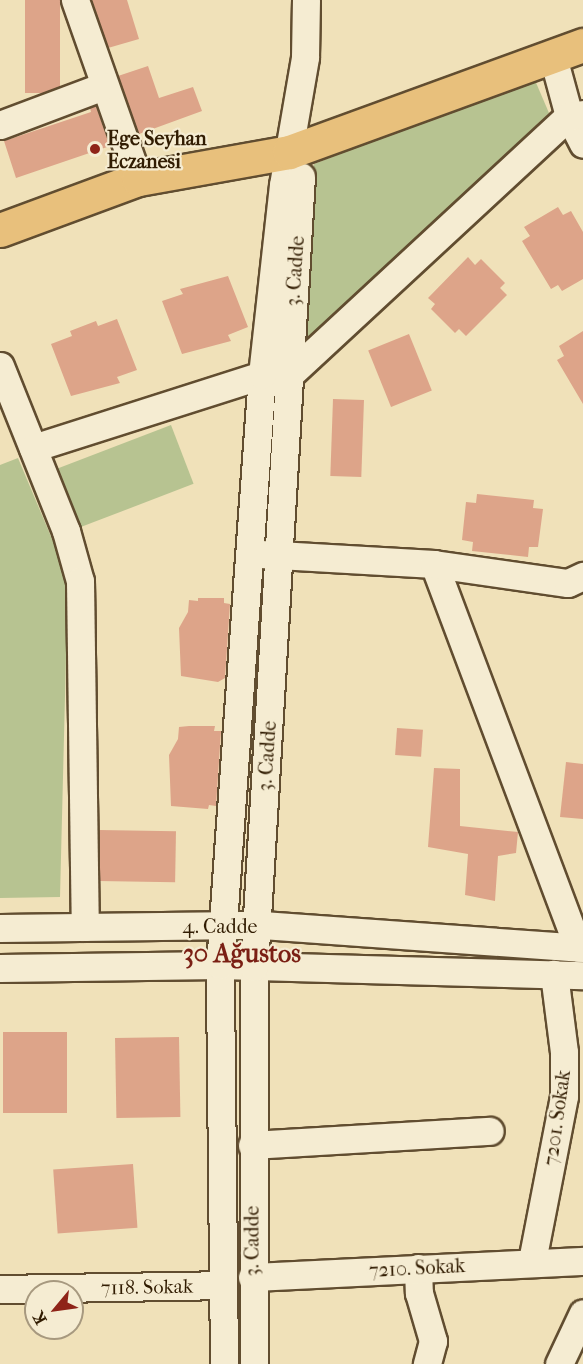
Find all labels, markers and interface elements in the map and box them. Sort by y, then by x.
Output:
place label: Ege Seyhan Eczanesi [107,126,207,173]
marker: Ege Seyhan Eczanesi [88,142,102,156]
street label: 3. Cadde [281,235,309,307]
street label: 3. Cadde [253,720,281,792]
street label: 4. Cadde [183,914,257,938]
district label: 30 Ağustos [183,938,301,970]
street label: 7201. Sokak [538,1069,576,1167]
street label: 3. Cadde [240,1206,264,1276]
street label: 7210. Sokak [368,1253,466,1283]
street label: 7118. Sokak [101,1274,193,1300]
north arrow [24,1280,84,1340]
text: K [28,1308,51,1328]

